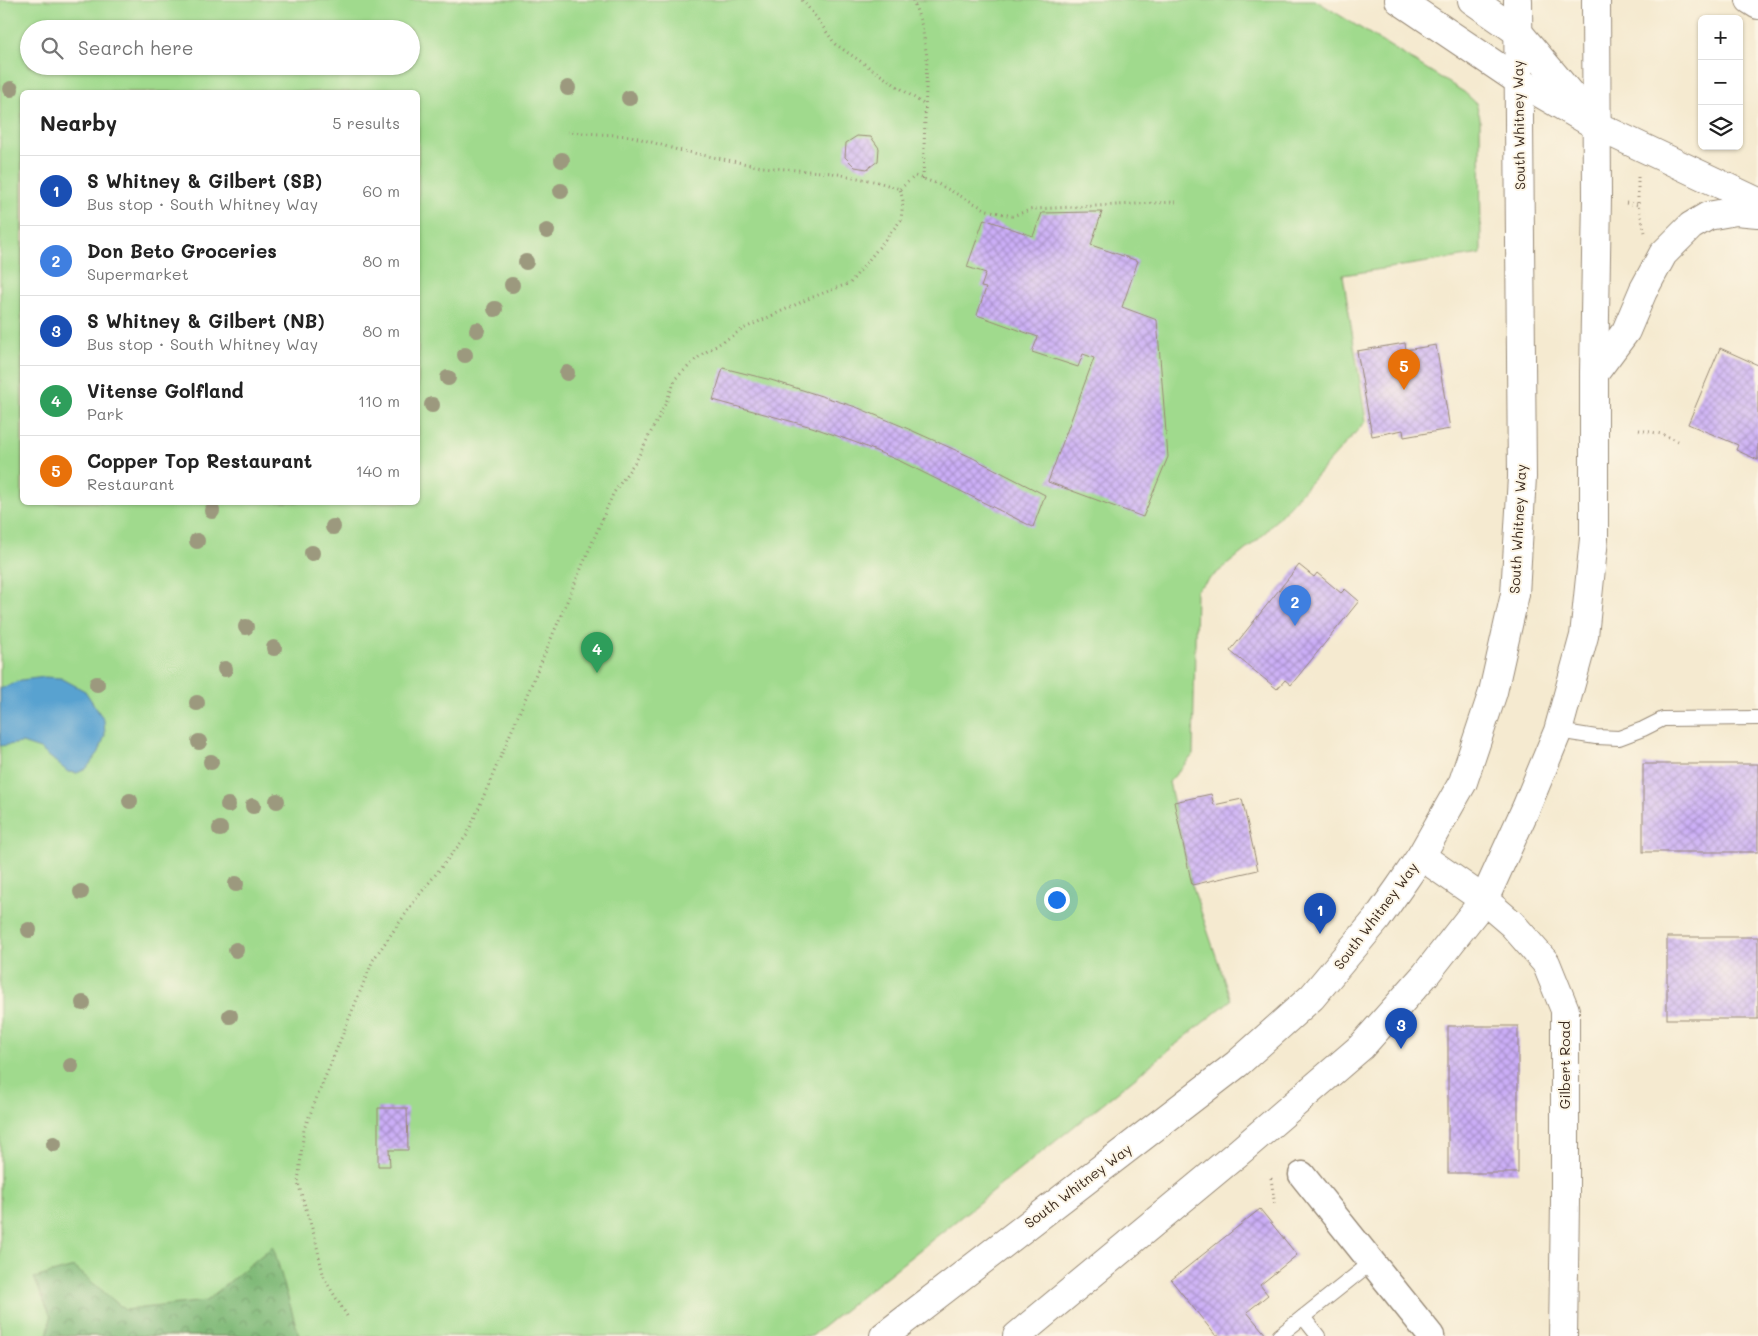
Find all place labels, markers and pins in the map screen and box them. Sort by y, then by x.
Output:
pin: 5 [1388,349,1420,390]
pin: 2 [1279,585,1311,626]
pin: 4 [581,632,613,673]
pin: 1 [1304,893,1336,934]
pin: 3 [1385,1008,1417,1049]

